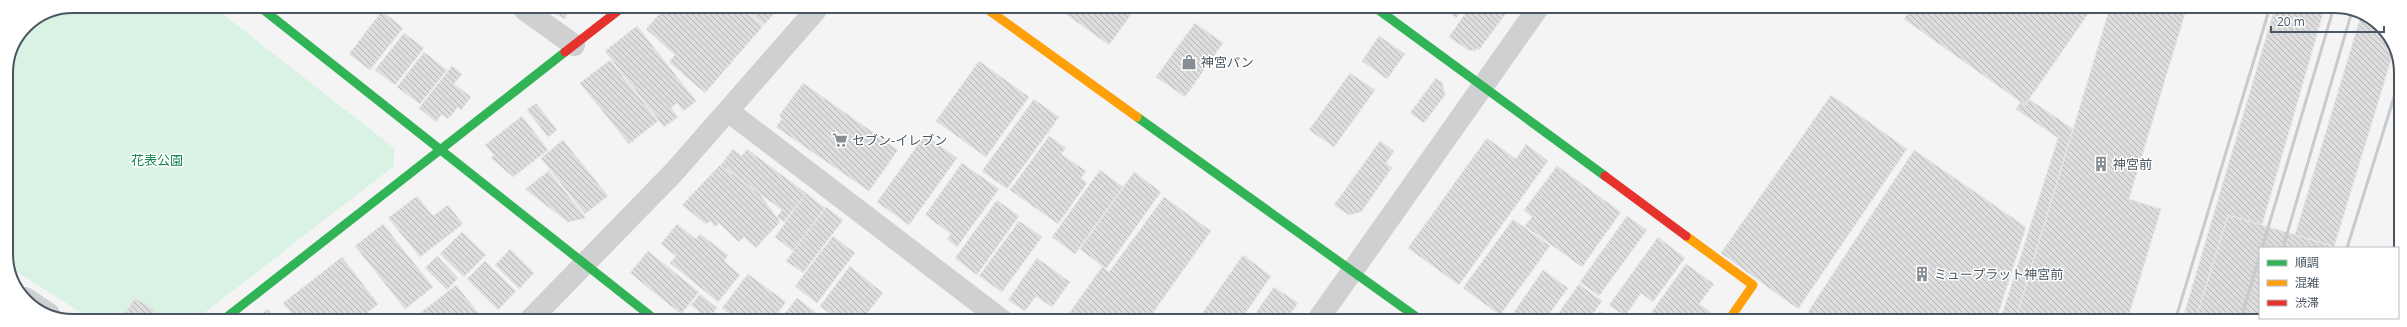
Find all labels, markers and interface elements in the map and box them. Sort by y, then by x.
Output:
scale bar [2271,8,2384,34]
text: 20 m [2277,13,2305,30]
shop icon: 神宮パン [1180,53,1198,71]
place label: 神宮パン [1201,53,1254,71]
supermarket icon: セブン-イレブン [831,131,849,149]
place label: セブン-イレブン [852,131,947,149]
park label: 花表公園 [131,151,183,169]
building icon: 神宮前 [2092,155,2110,173]
place label: 神宮前 [2113,155,2152,173]
legend [2259,247,2399,319]
text: 順調 [2295,254,2319,271]
building icon: ミュープラット神宮前 [1913,265,1931,283]
place label: ミュープラット神宮前 [1934,265,2063,283]
text: 混雑 [2295,274,2319,291]
text: 渋滞 [2295,294,2319,311]

